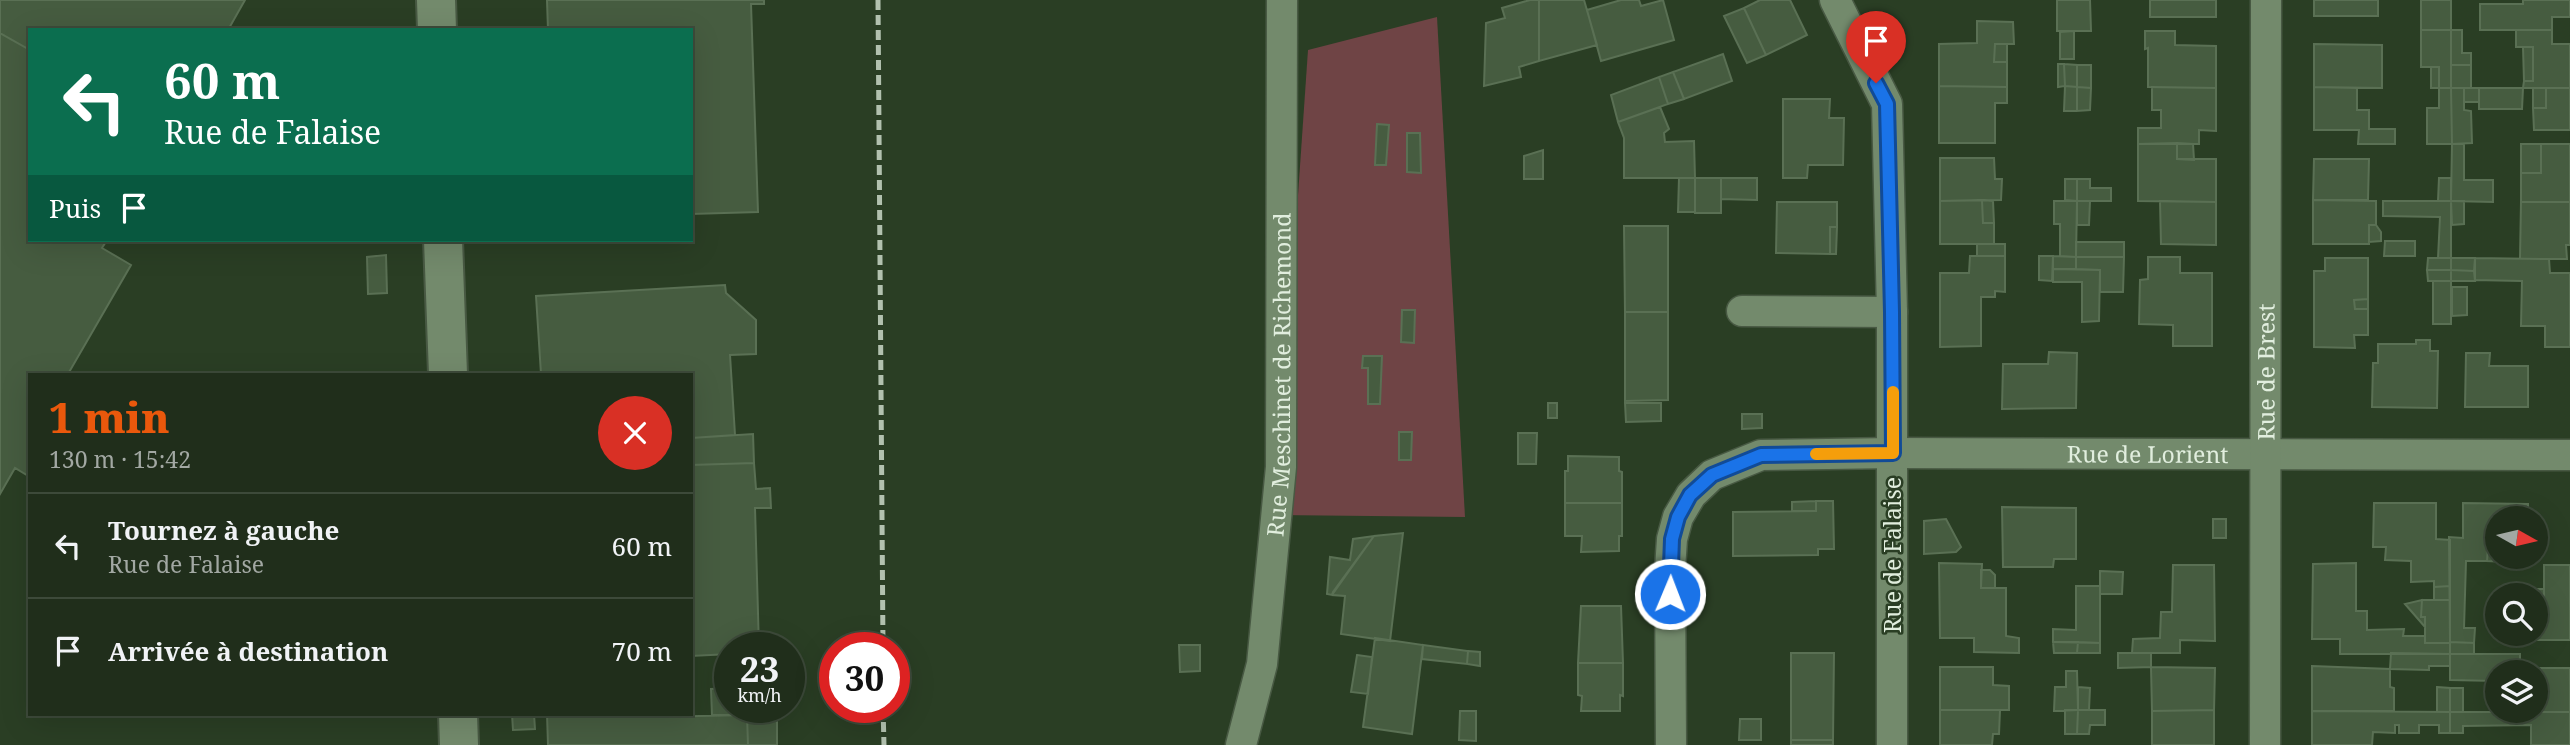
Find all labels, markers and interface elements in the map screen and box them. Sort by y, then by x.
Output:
pin [1846,11,1906,83]
icon: arrive [1857,22,1895,60]
text: 60 m [164,47,280,113]
icon: left [49,56,140,147]
text: Rue de Falaise [164,110,381,153]
icon: arrive [115,189,153,227]
text: Puis [49,190,101,226]
street label: Rue Meschinet de Richemond [1258,213,1298,538]
street label: Rue de Brest [2249,303,2282,441]
text: 1 min [49,388,170,445]
button: close [598,396,672,470]
street label: Rue de Lorient [2067,438,2228,470]
text: 130 m · 15:42 [49,443,191,475]
street label: Rue de Falaise [1876,477,1908,633]
north arrow [2485,506,2548,569]
map controls [2485,506,2548,723]
text: Tournez à gauche [108,512,339,548]
icon: left [49,527,87,565]
text: 60 m [612,528,672,564]
text: Rue de Falaise [108,548,264,580]
position arrow [1633,557,1707,631]
button: search [2485,583,2548,646]
icon: arrive [49,632,87,670]
speed limit sign: 30 [819,632,910,723]
text: Arrivée à destination [108,633,388,669]
text: 70 m [612,633,672,669]
text: 23 [740,645,779,692]
button: layers [2485,660,2548,723]
text: km/h [737,683,782,707]

